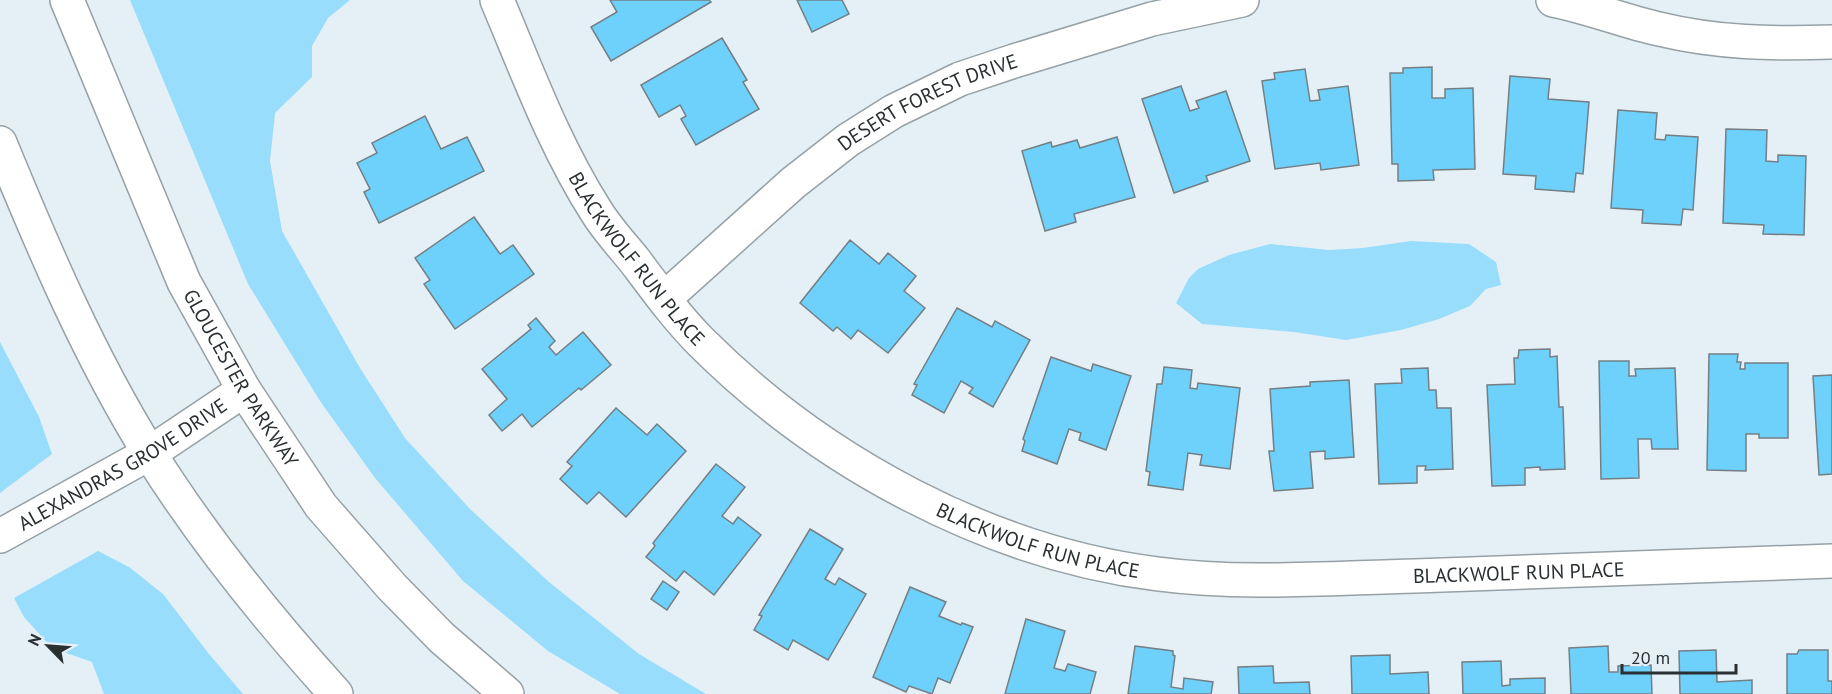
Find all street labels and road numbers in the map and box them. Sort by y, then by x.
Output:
street label: DESERT FOREST DRIVE [832,48,1021,156]
street label: BLACKWOLF RUN PLACE [563,167,711,351]
street label: GLOUCESTER PARKWAY [178,285,305,473]
street label: ALEXANDRAS GROVE DRIVE [14,392,232,536]
street label: BLACKWOLF RUN PLACE [932,497,1141,584]
street label: BLACKWOLF RUN PLACE [1413,556,1625,589]

